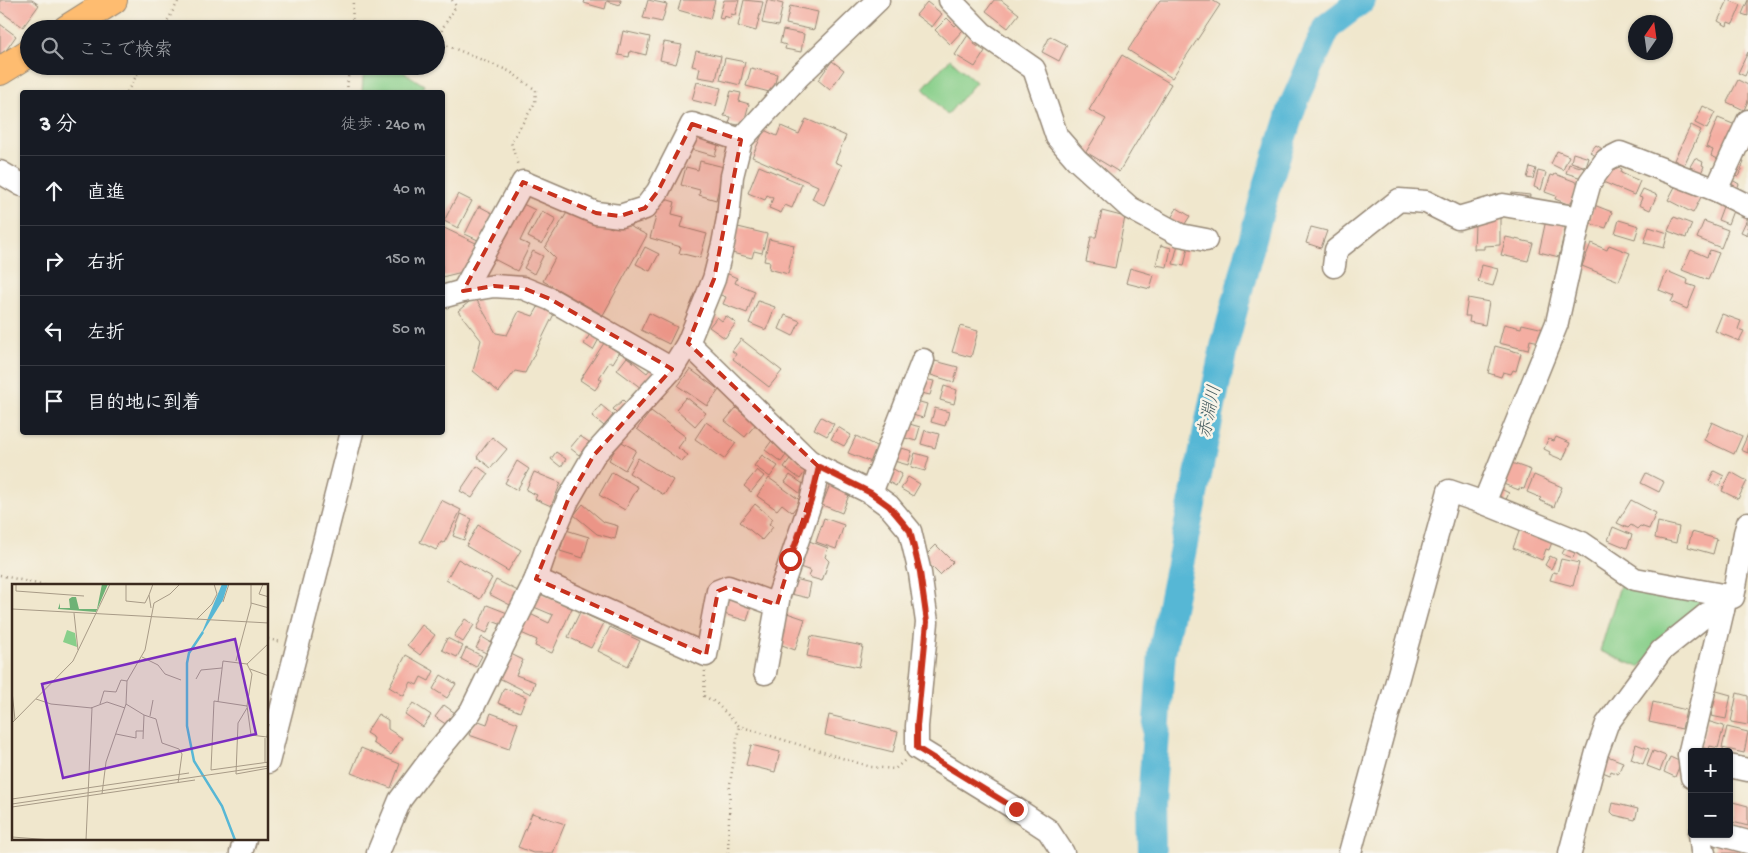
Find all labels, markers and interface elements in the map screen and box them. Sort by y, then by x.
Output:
north arrow [1628,15,1673,60]
search box [20,20,445,75]
icon: search [38,34,66,62]
text: ここで検索 [78,40,173,63]
text: 3 分 [40,114,77,139]
text: 徒歩 · 240 m [341,117,425,136]
icon: ahead [40,177,68,205]
text: 40 m [393,181,425,200]
text: 直進 [87,183,125,206]
icon: right [40,247,68,275]
text: 150 m [386,251,425,270]
text: 右折 [87,253,125,276]
icon: left [40,317,68,345]
text: 50 m [392,321,425,340]
text: 左折 [87,323,125,346]
water label: 赤淵川 [1194,383,1227,441]
icon: arrive [40,387,68,415]
text: 目的地に到着 [87,393,201,416]
route start [779,548,802,571]
inset map [12,584,269,840]
map controls [1688,748,1733,838]
button: + [1688,748,1733,793]
button: − [1688,793,1733,838]
route end [1005,798,1028,821]

